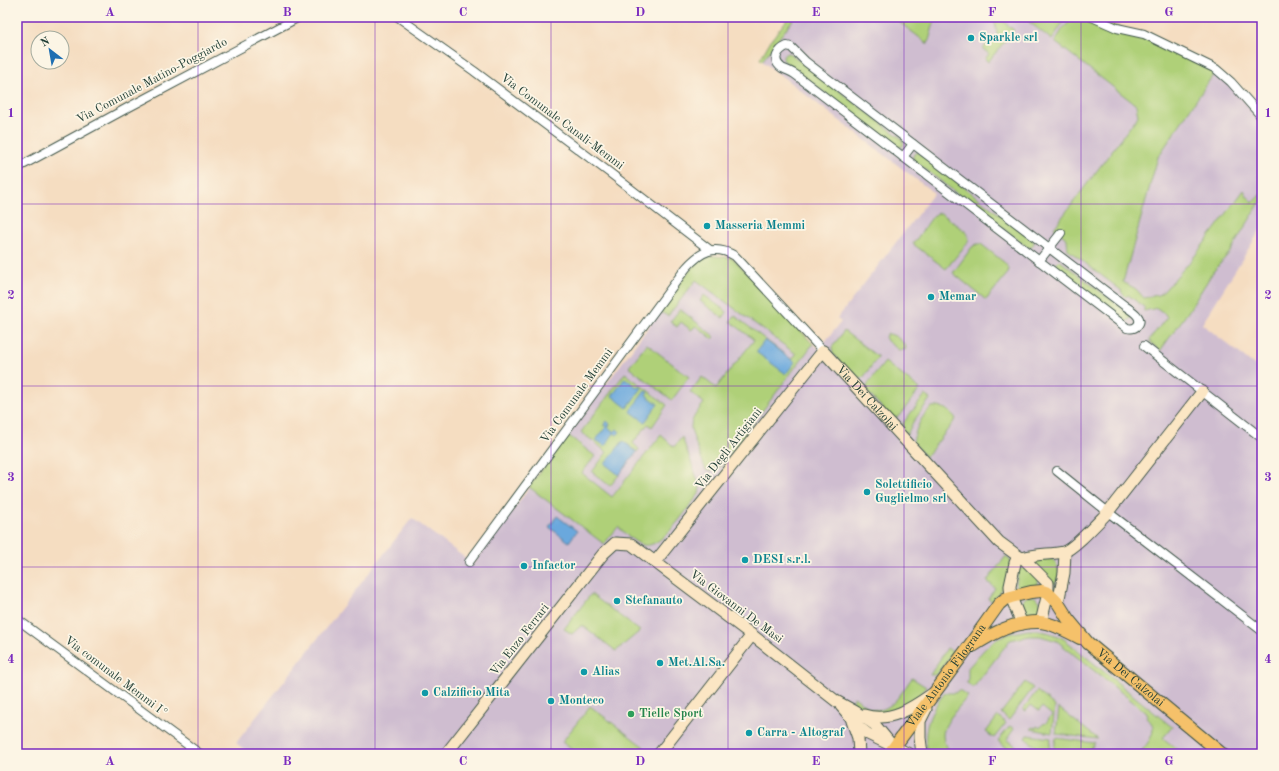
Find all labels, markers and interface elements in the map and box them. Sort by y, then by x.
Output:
text: A [105,6,115,19]
text: B [282,6,292,19]
text: C [459,6,467,19]
text: D [635,6,645,19]
text: E [812,6,821,19]
text: F [988,6,997,19]
text: G [1164,6,1174,19]
north arrow [30,30,70,70]
place label: Sparkle srl [979,32,1038,44]
marker: Sparkle srl [966,33,976,43]
text: N [39,36,53,50]
street label: Via Comunale Matino-Poggiardo [75,36,229,126]
street label: Via Comunale Canali-Memmi [498,72,626,172]
text: 1 [7,107,15,120]
text: 1 [1264,107,1272,120]
place label: Masseria Memmi [715,220,806,232]
marker: Masseria Memmi [702,221,712,231]
text: 2 [7,289,15,302]
text: 2 [1264,289,1272,302]
place label: Memar [939,291,976,303]
marker: Memar [926,292,936,302]
street label: Via Comunale Memmi [539,347,615,445]
street label: Via Dei Calzolai [834,363,899,433]
street label: Via Degli Artigiani [694,406,764,492]
text: 3 [7,471,15,484]
text: 3 [1264,471,1272,484]
place label: Solettificio Guglielmo srl [875,479,947,505]
marker: Solettificio Guglielmo srl [862,487,872,497]
place label: DESI s.r.l. [753,554,811,566]
marker: DESI s.r.l. [740,555,750,565]
place label: Infactor [532,560,576,572]
marker: Infactor [519,561,529,571]
street label: Via Giovanni De Masi [687,568,785,646]
place label: Stefanauto [625,595,683,607]
marker: Stefanauto [612,596,622,606]
street label: Via Enzo Ferrari [488,602,552,678]
street label: Viale Antonio Filograna [905,622,989,730]
street label: Via comunale Memmi I° [62,634,170,720]
street label: Via Dei Calzolai [1094,647,1166,709]
text: 4 [7,653,15,666]
text: 4 [1264,653,1272,666]
place label: Met.Al.Sa. [668,657,725,669]
marker: Met.Al.Sa. [655,658,665,668]
place label: Alias [592,666,620,678]
marker: Alias [579,667,589,677]
place label: Calzificio Mita [433,687,510,699]
marker: Calzificio Mita [420,688,430,698]
place label: Monteco [559,695,604,707]
marker: Monteco [546,696,556,706]
place label: Tielle Sport [639,708,703,720]
marker: Tielle Sport [626,709,636,719]
place label: Carra - Altograf [757,727,845,739]
marker: Carra - Altograf [744,728,754,738]
text: A [105,755,115,768]
text: B [282,755,292,768]
text: C [459,755,467,768]
text: D [635,755,645,768]
text: E [812,755,821,768]
text: F [988,755,997,768]
text: G [1164,755,1174,768]

